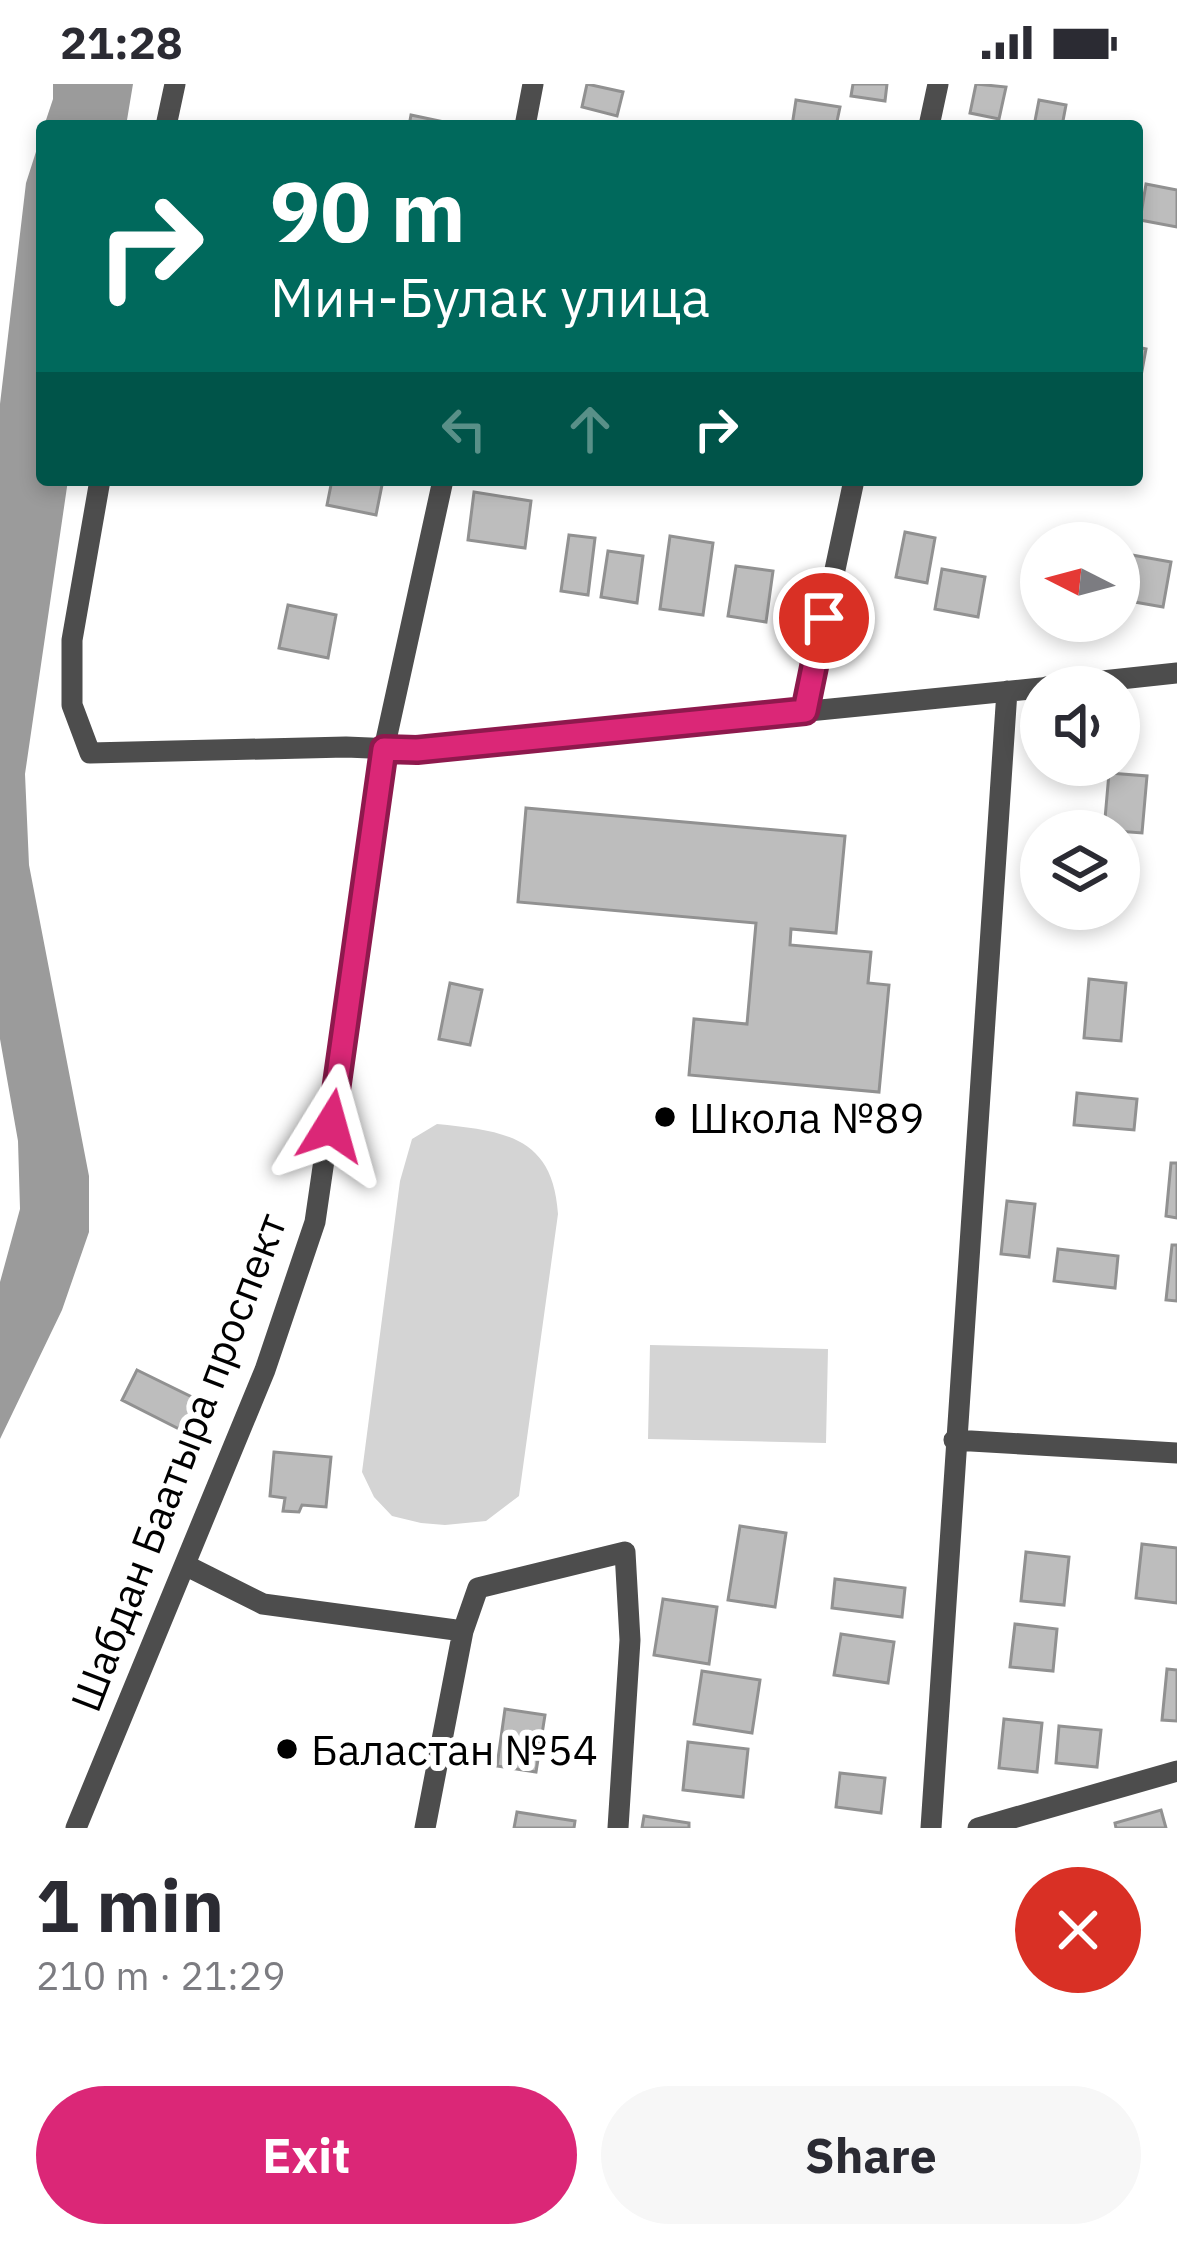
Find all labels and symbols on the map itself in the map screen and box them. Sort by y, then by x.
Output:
north arrow [1020,522,1140,642]
pin [773,567,875,669]
position arrow [268,1063,394,1189]
place label: Школа №89 [689,1090,925,1145]
marker: Школа №89 [652,1104,678,1130]
street label: Шабдан Баатыра проспект [57,1205,299,1719]
place label: Баластан №54 [311,1722,598,1777]
marker: Баластан №54 [274,1736,300,1762]

